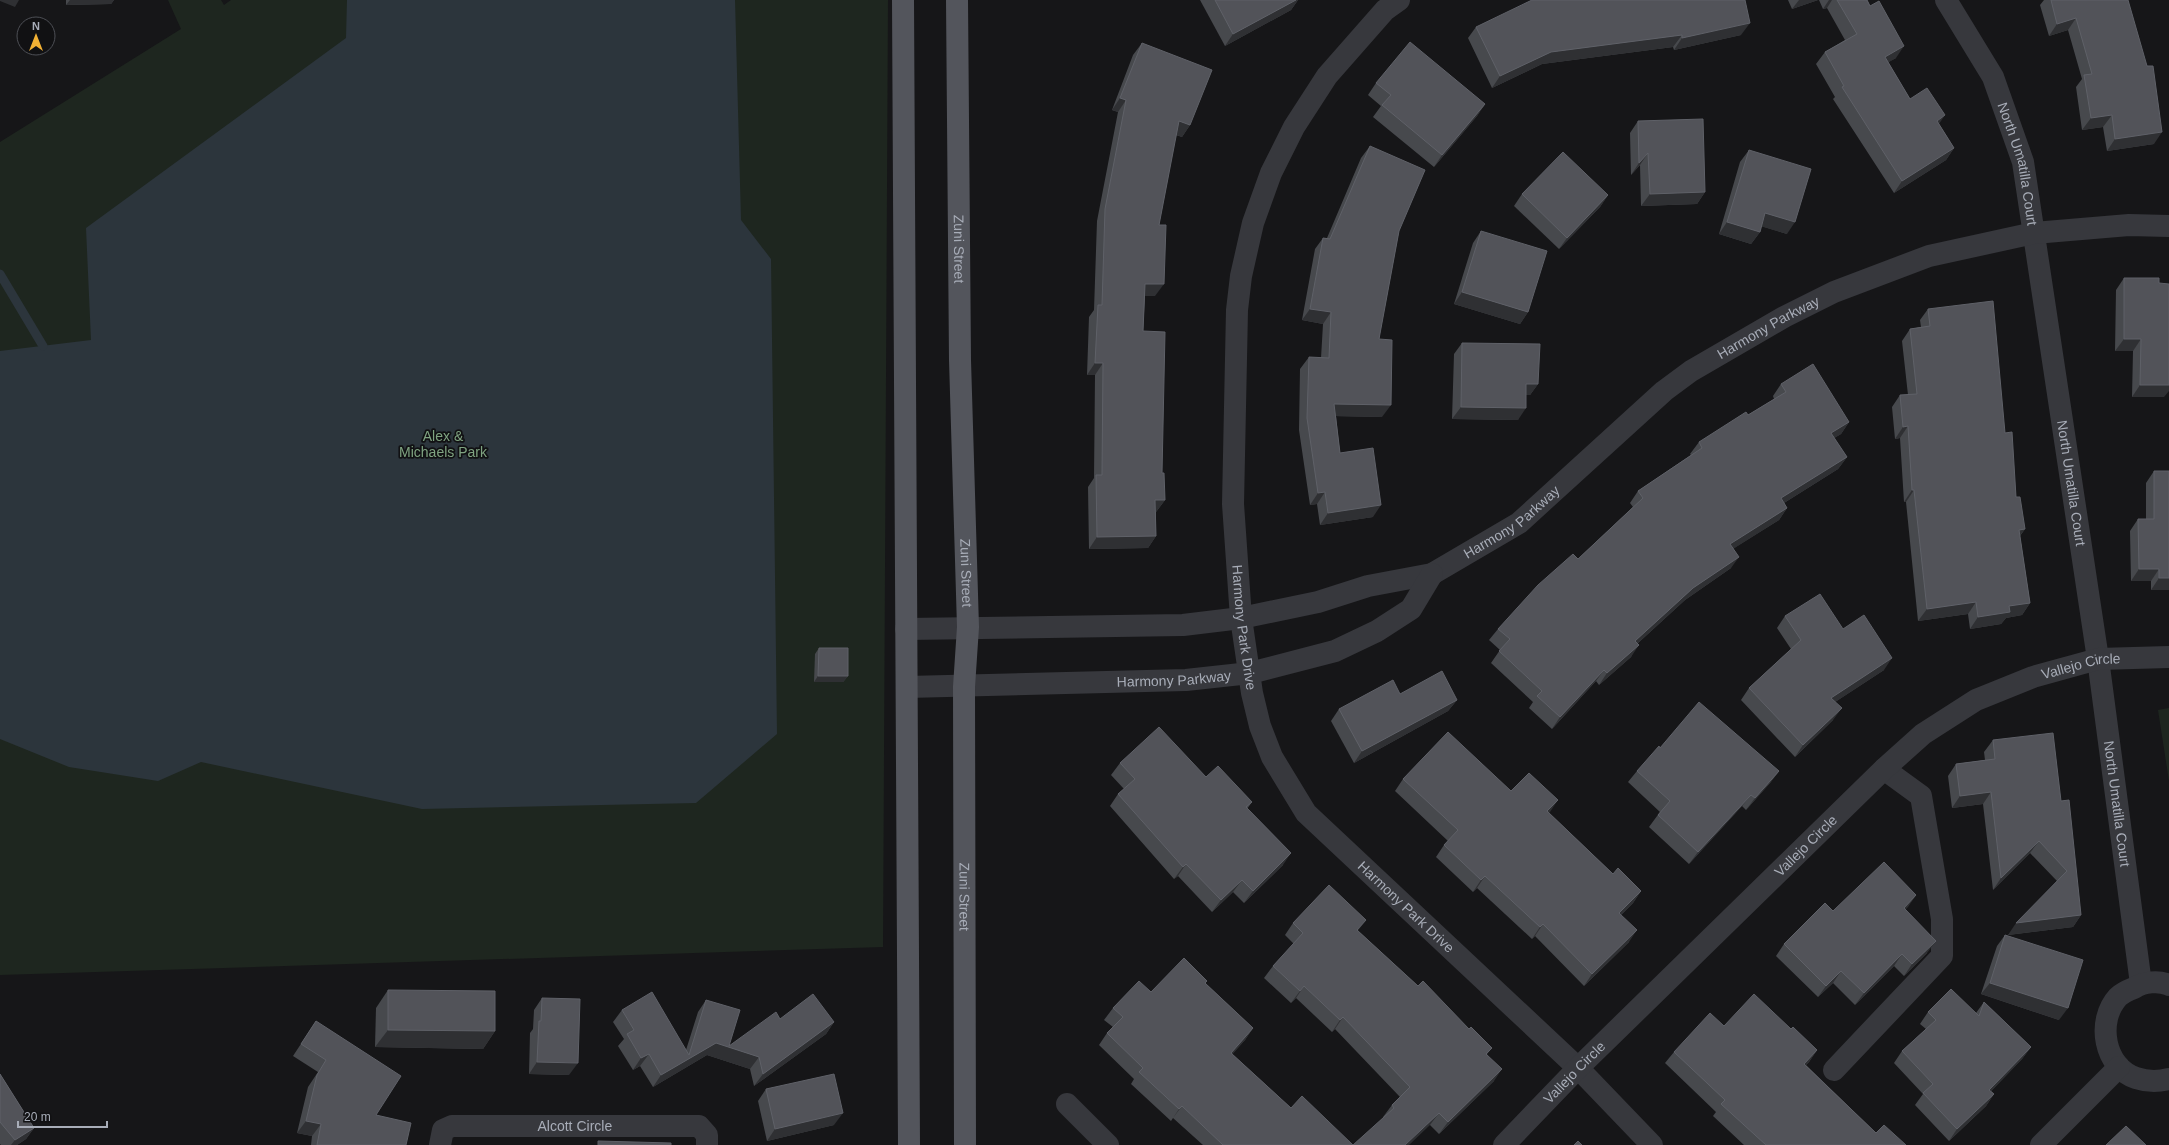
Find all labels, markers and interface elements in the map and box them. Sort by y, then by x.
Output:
north arrow [16,16,56,56]
text: N [32,20,40,32]
street label: North Umatilla Court [1995,100,2040,227]
street label: Zuni Street [951,215,967,283]
street label: Harmony Parkway [1714,293,1822,362]
street label: North Umatilla Court [2054,419,2089,547]
park label: Alex & Michaels Park [399,428,488,460]
street label: Harmony Parkway [1461,482,1563,562]
street label: Zuni Street [957,538,975,608]
street label: Harmony Park Drive [1229,564,1260,691]
street label: Vallejo Circle [2040,650,2121,682]
street label: Harmony Parkway [1116,667,1232,690]
street label: North Umatilla Court [2101,740,2133,868]
street label: Vallejo Circle [1771,812,1840,880]
street label: Harmony Park Drive [1355,858,1458,956]
street label: Zuni Street [956,862,973,931]
street label: Vallejo Circle [1540,1038,1608,1107]
scale bar [18,1103,107,1129]
text: 20 m [24,1110,51,1124]
street label: Alcott Circle [537,1118,612,1134]

